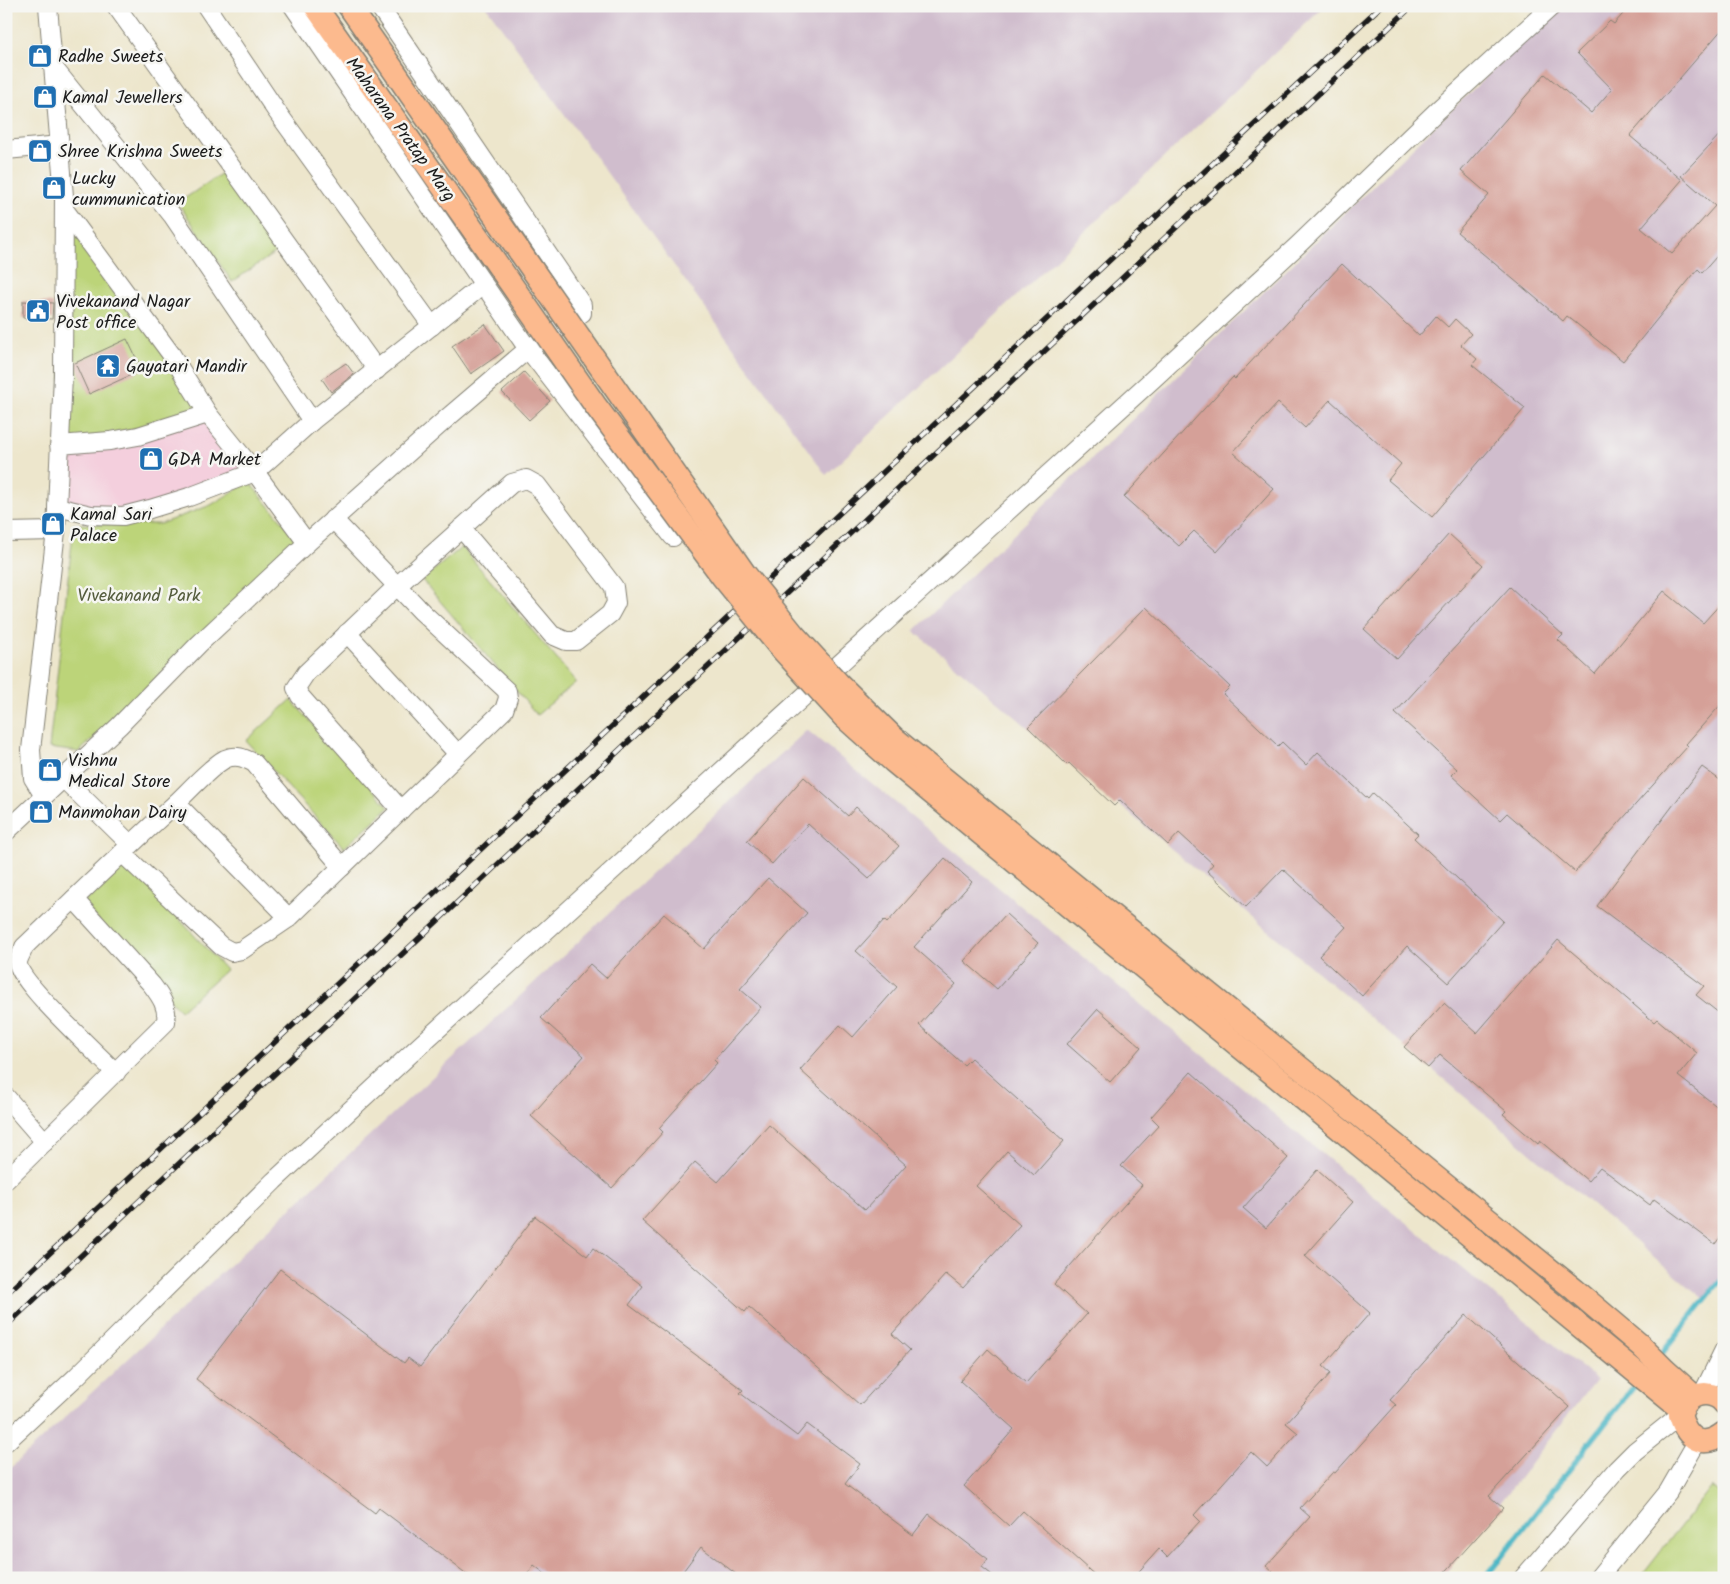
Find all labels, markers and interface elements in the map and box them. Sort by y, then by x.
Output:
shop icon: Radhe Sweets [27,43,53,69]
place label: Radhe Sweets [58,43,164,72]
street label: Maharana Pratap Marg [337,51,462,208]
shop icon: Kamal Jewellers [32,84,58,110]
place label: Kamal Jewellers [62,84,183,113]
shop icon: Shree Krishna Sweets [27,138,53,164]
place label: Shree Krishna Sweets [58,138,223,167]
place label: Lucky cummunication [72,165,185,215]
shop icon: Lucky cummunication [41,175,67,201]
place label: Vivekanand Nagar Post office [56,288,191,338]
public building icon: Vivekanand Nagar Post office [25,298,51,324]
temple icon: Gayatari Mandir [95,353,121,379]
place label: Gayatari Mandir [126,353,248,382]
shop icon: GDA Market [138,446,164,472]
place label: GDA Market [168,446,262,475]
place label: Kamal Sari Palace [70,501,152,551]
shop icon: Kamal Sari Palace [40,511,66,537]
park label: Vivekanand Park [78,582,201,611]
place label: Vishnu Medical Store [68,747,170,797]
shop icon: Vishnu Medical Store [37,757,63,783]
shop icon: Manmohan Dairy [28,799,54,825]
place label: Manmohan Dairy [58,799,187,828]

